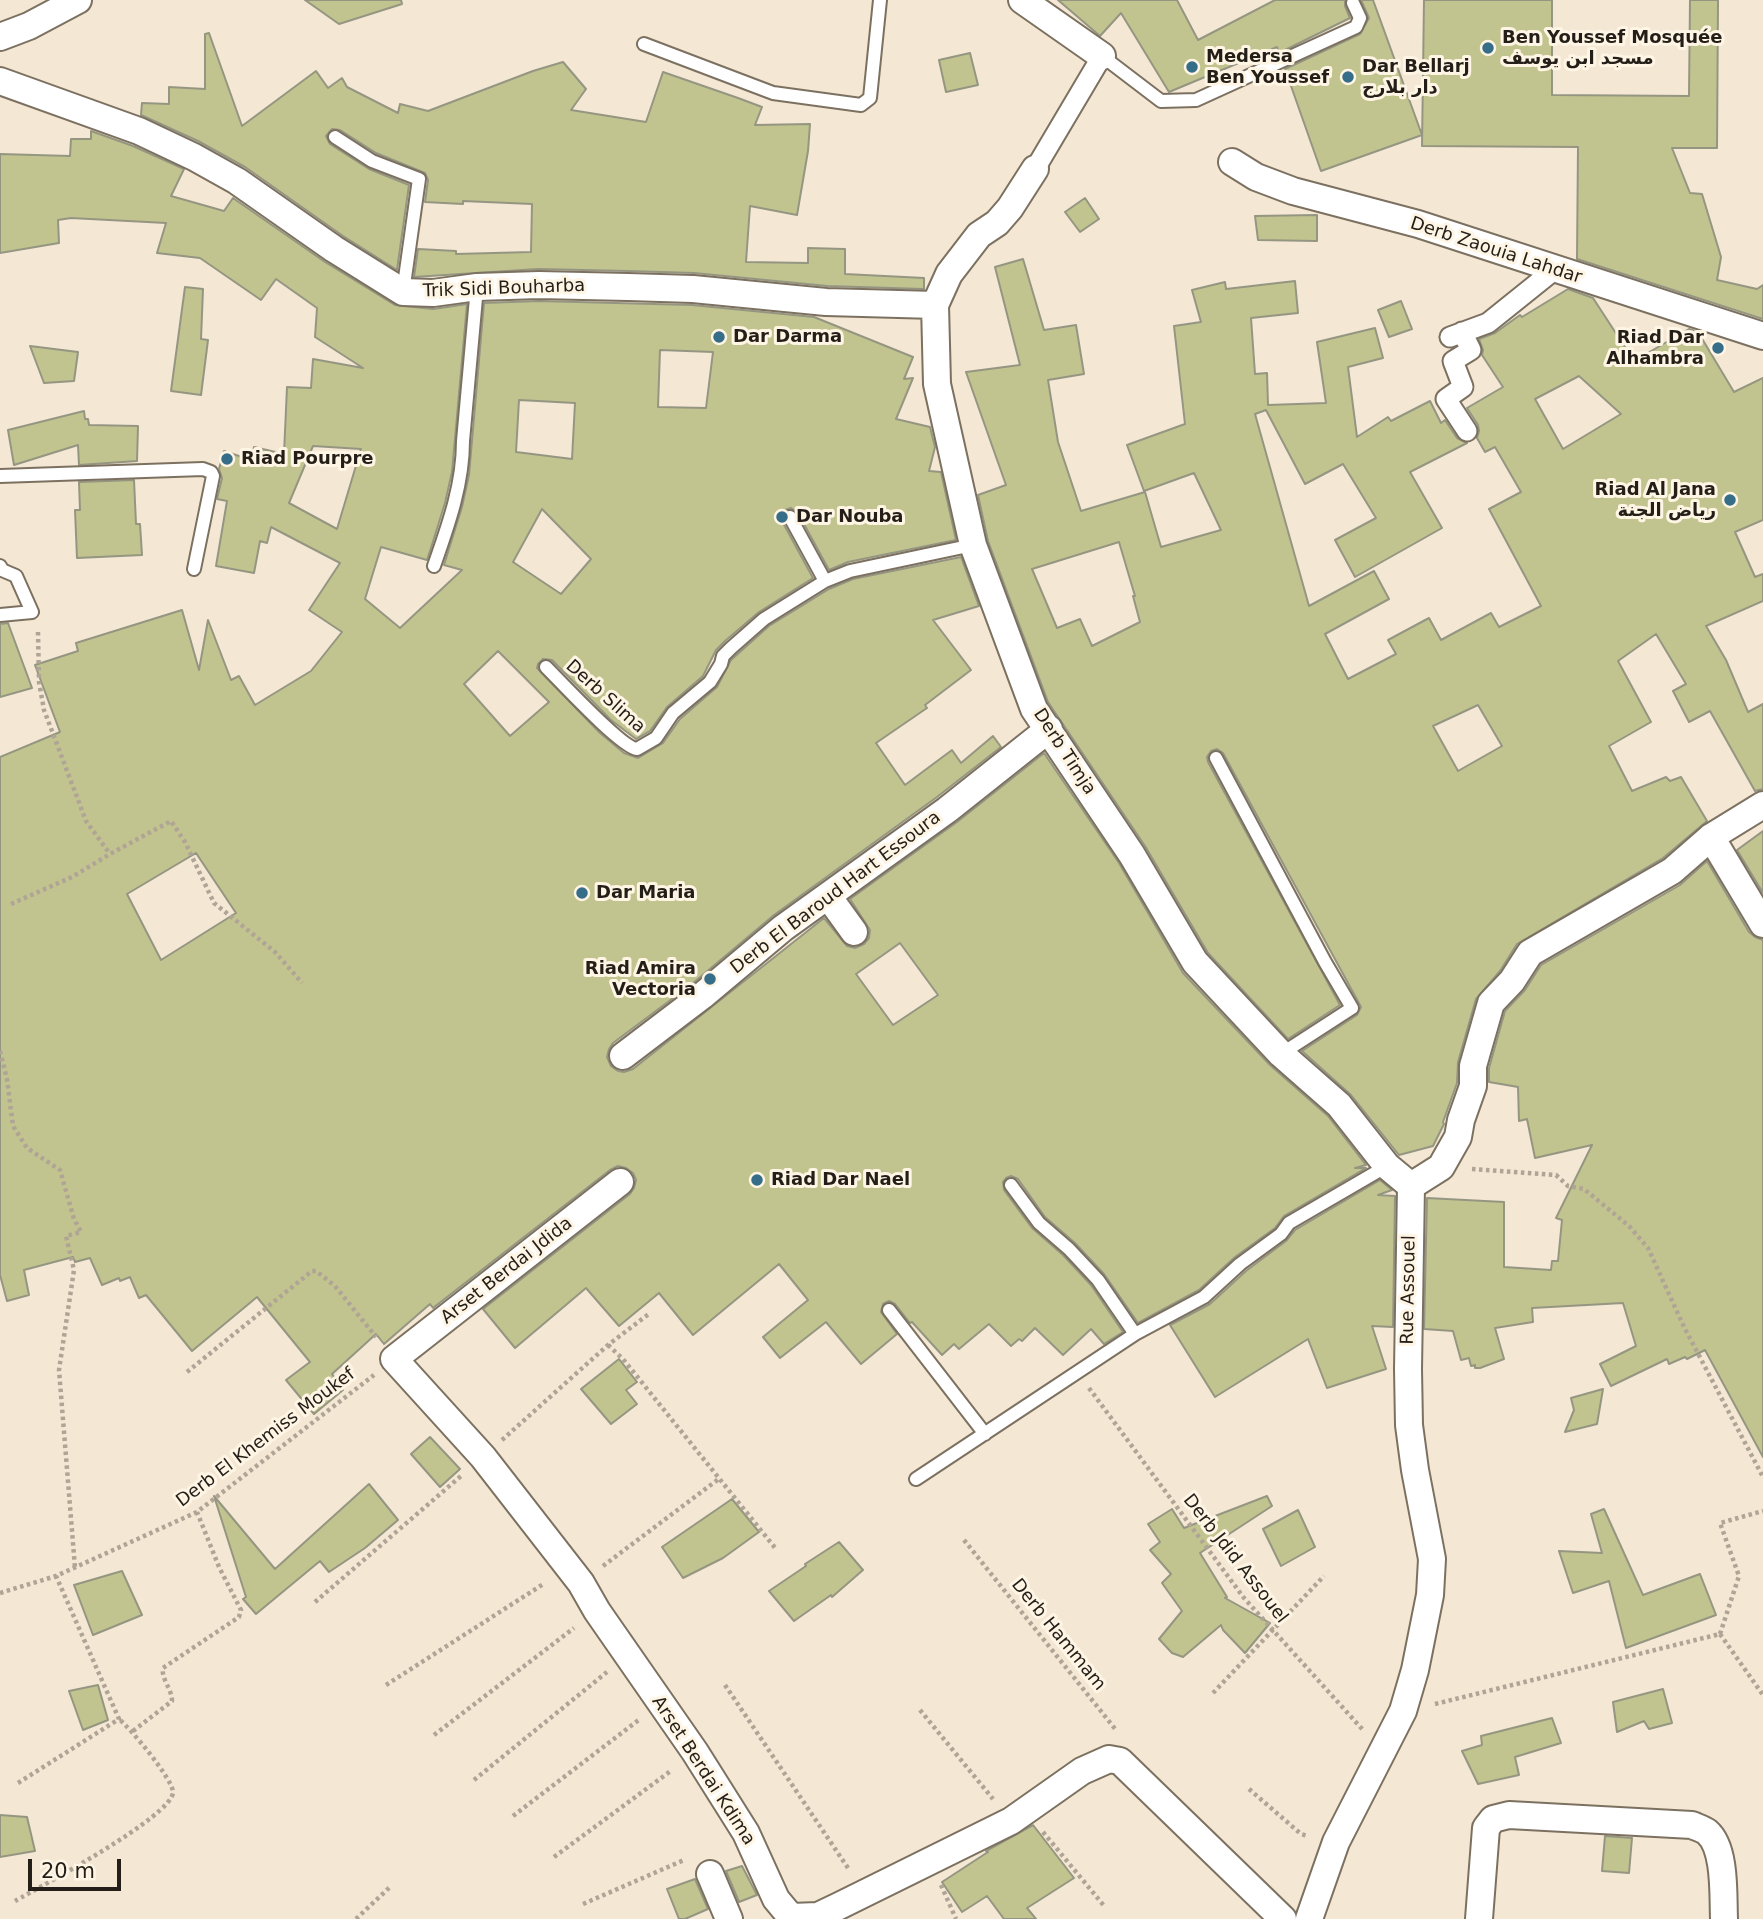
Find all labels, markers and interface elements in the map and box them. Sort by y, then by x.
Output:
place label: Ben Youssef Mosquée مسجد ابن يوسف [1502,27,1722,70]
marker: Ben Youssef Mosquée مسجد ابن يوسف [1480,40,1496,56]
place label: Medersa Ben Youssef [1206,46,1329,88]
place label: Dar Bellarj دار بلارج [1362,56,1470,98]
marker: Medersa Ben Youssef [1184,59,1200,75]
marker: Dar Bellarj دار بلارج [1340,69,1356,85]
street label: Derb Zaouia Lahdar [1407,213,1585,289]
street label: Trik Sidi Bouharba [422,275,586,303]
place label: Dar Darma [733,326,842,348]
place label: Riad Dar Alhambra [1606,327,1704,370]
marker: Dar Darma [711,329,727,345]
marker: Riad Dar Alhambra [1710,340,1726,356]
place label: Riad Pourpre [241,448,374,470]
marker: Riad Pourpre [219,451,235,467]
place label: Riad Al Jana رياض الجنة [1594,479,1716,522]
marker: Riad Al Jana رياض الجنة [1722,492,1738,508]
place label: Dar Nouba [796,506,904,528]
marker: Dar Nouba [774,509,790,525]
street label: Derb Slima [561,656,649,738]
street label: Derb Timja [1028,705,1100,799]
street label: Derb El Baroud Hart Essoura [727,807,945,979]
place label: Dar Maria [596,882,695,904]
marker: Dar Maria [574,885,590,901]
place label: Riad Amira Vectoria [585,958,696,1000]
marker: Riad Amira Vectoria [702,971,718,987]
place label: Riad Dar Nael [771,1169,910,1191]
marker: Riad Dar Nael [749,1172,765,1188]
street label: Arset Berdai Jdida [437,1213,577,1329]
street label: Rue Assouel [1397,1235,1421,1345]
street label: Derb El Khemiss Moukef [172,1364,360,1512]
street label: Derb Jdid Assouel [1178,1490,1292,1628]
street label: Derb Hammam [1006,1575,1110,1695]
street label: Arset Berdai Kdima [647,1692,759,1850]
scale bar [32,1846,124,1890]
text: 20 m [41,1859,95,1883]

